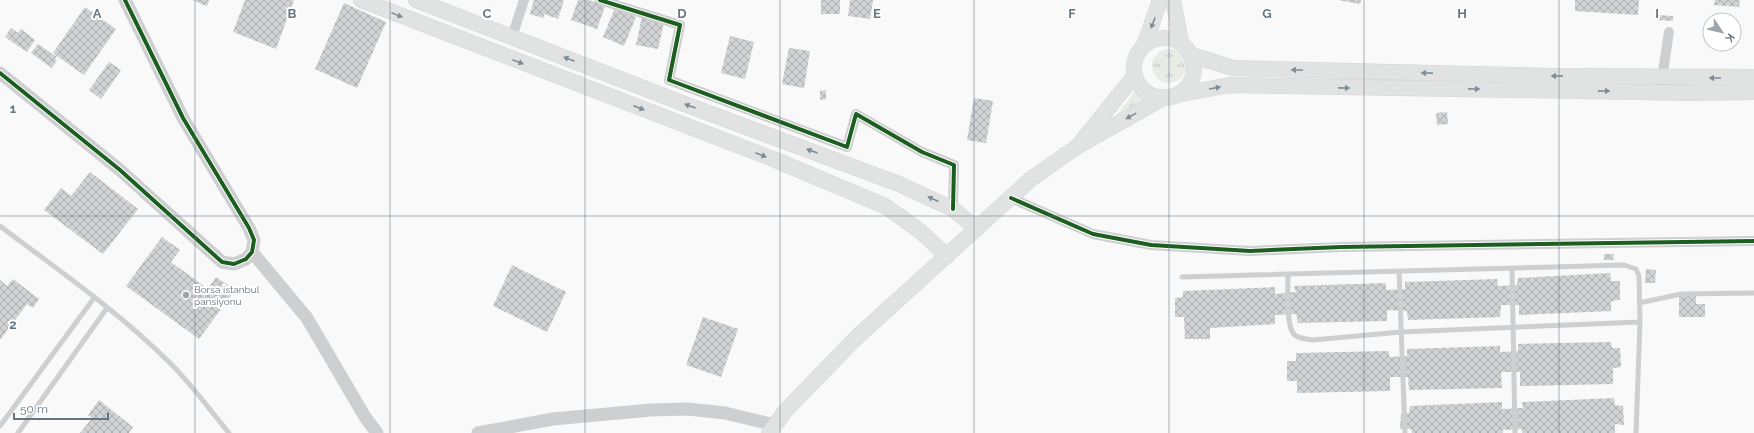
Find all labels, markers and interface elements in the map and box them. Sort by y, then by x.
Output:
text: A [93,6,102,21]
text: B [288,6,297,21]
text: C [483,6,492,21]
text: D [677,6,687,21]
text: E [873,6,881,21]
text: F [1068,6,1076,21]
text: G [1262,6,1272,21]
text: H [1457,6,1467,21]
text: I [1655,6,1659,21]
one-way arrow [391,12,403,18]
north arrow [1702,12,1742,52]
one-way arrow [1149,18,1155,30]
text: K [1722,31,1737,45]
one-way arrow [563,56,575,62]
one-way arrow [512,59,524,65]
one-way arrow [1290,67,1303,73]
one-way arrow [1420,70,1433,76]
one-way arrow [1550,73,1563,79]
one-way arrow [1708,75,1721,81]
one-way arrow [1208,84,1221,90]
one-way arrow [1338,85,1351,91]
one-way arrow [1468,86,1480,93]
one-way arrow [1598,88,1610,95]
text: 1 [10,101,17,116]
one-way arrow [684,103,696,109]
one-way arrow [634,106,646,112]
one-way arrow [1125,113,1137,120]
one-way arrow [806,148,818,154]
one-way arrow [755,152,767,158]
one-way arrow [927,196,939,203]
place label: Borsa istanbul pansiyonu [194,284,260,307]
marker: Borsa istanbul pansiyonu [181,290,191,300]
text: 2 [9,317,17,332]
scale bar [14,395,108,421]
text: 50 m [20,402,48,416]

